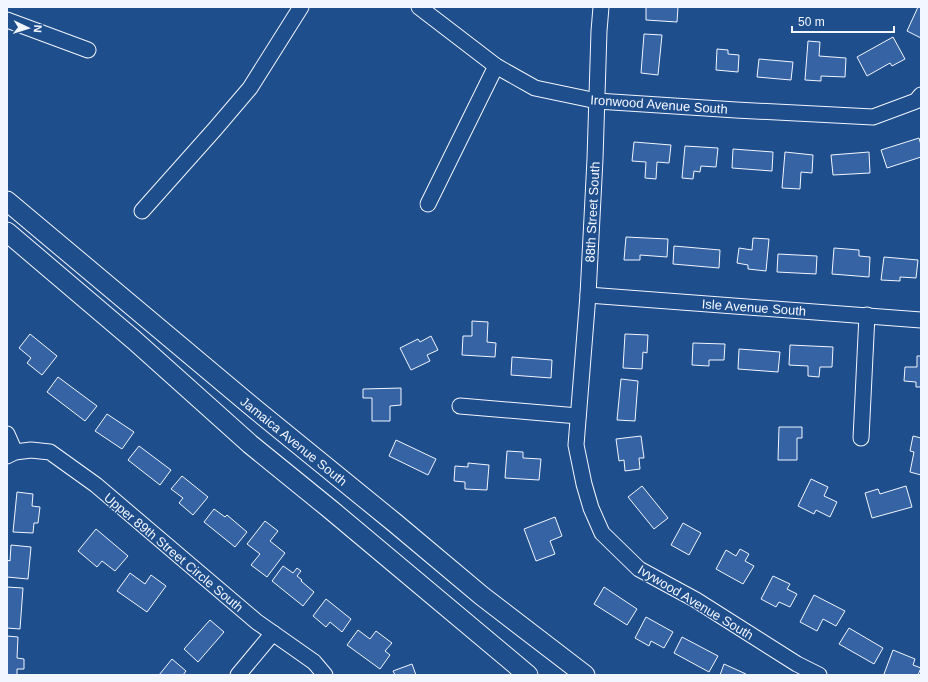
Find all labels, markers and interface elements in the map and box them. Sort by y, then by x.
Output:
north arrow [8,8,48,48]
scale bar [792,8,894,34]
text: 50 m [798,15,825,29]
text: N [32,24,44,33]
street label: Ironwood Avenue South [590,92,728,117]
street label: 88th Street South [582,161,603,263]
street label: Isle Avenue South [701,296,807,319]
street label: Jamaica Avenue South [237,394,350,489]
street label: Upper 89th Street Circle South [101,490,246,615]
street label: Ivywood Avenue South [635,562,756,643]

